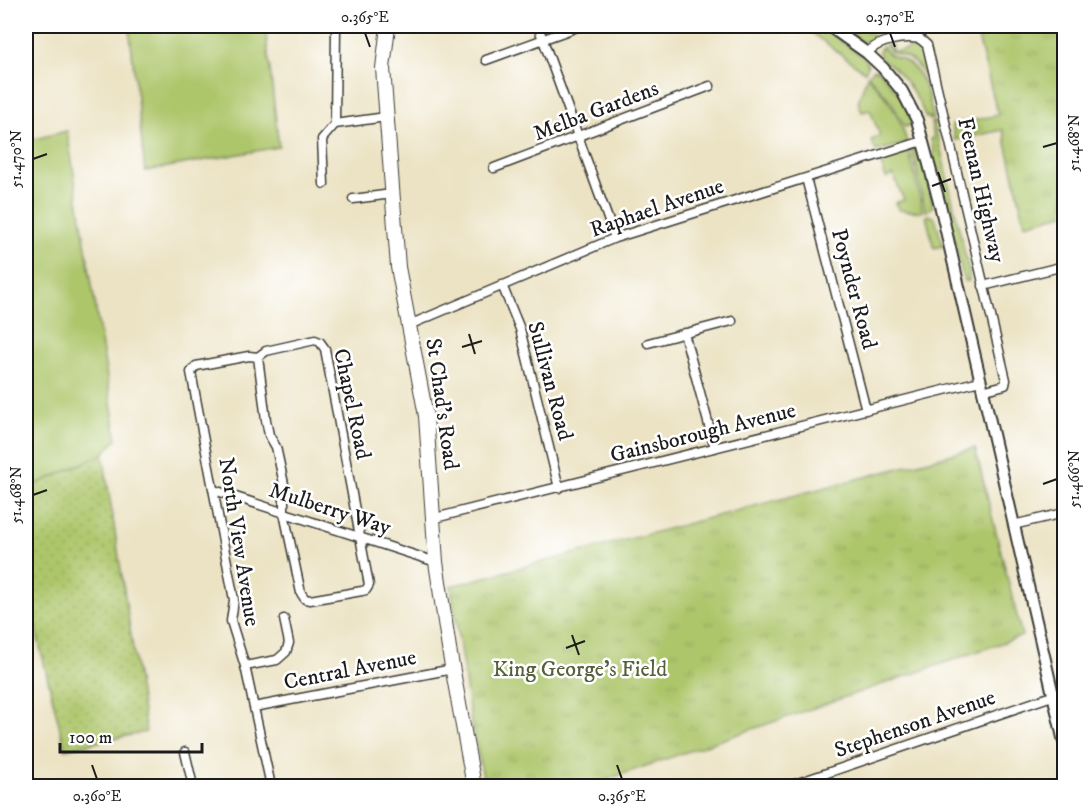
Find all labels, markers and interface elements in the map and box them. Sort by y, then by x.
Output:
text: 0.365°E [341,8,389,27]
text: 0.370°E [866,8,915,27]
street label: Melba Gardens [530,75,662,147]
text: 51.468°N [1065,114,1084,172]
street label: Feenan Highway [951,115,1011,266]
text: 51.470°N [7,130,26,188]
street label: Raphael Avenue [587,172,727,244]
street label: Poynder Road [825,226,883,352]
street label: Sullivan Road [521,319,579,443]
street label: St Chad's Road [419,336,465,472]
street label: Chapel Road [327,346,377,462]
street label: Gainsborough Avenue [608,397,798,469]
text: 51.466°N [1065,450,1084,508]
street label: North View Avenue [212,456,266,628]
text: 51.468°N [7,466,26,524]
street label: Mulberry Way [266,477,395,542]
street label: Central Avenue [281,644,419,696]
park label: King George's Field [493,656,667,683]
street label: Stephenson Avenue [831,684,999,764]
scale bar [60,716,202,754]
text: 100 m [69,727,112,749]
text: 0.360°E [73,787,122,806]
text: 0.365°E [598,787,646,806]

